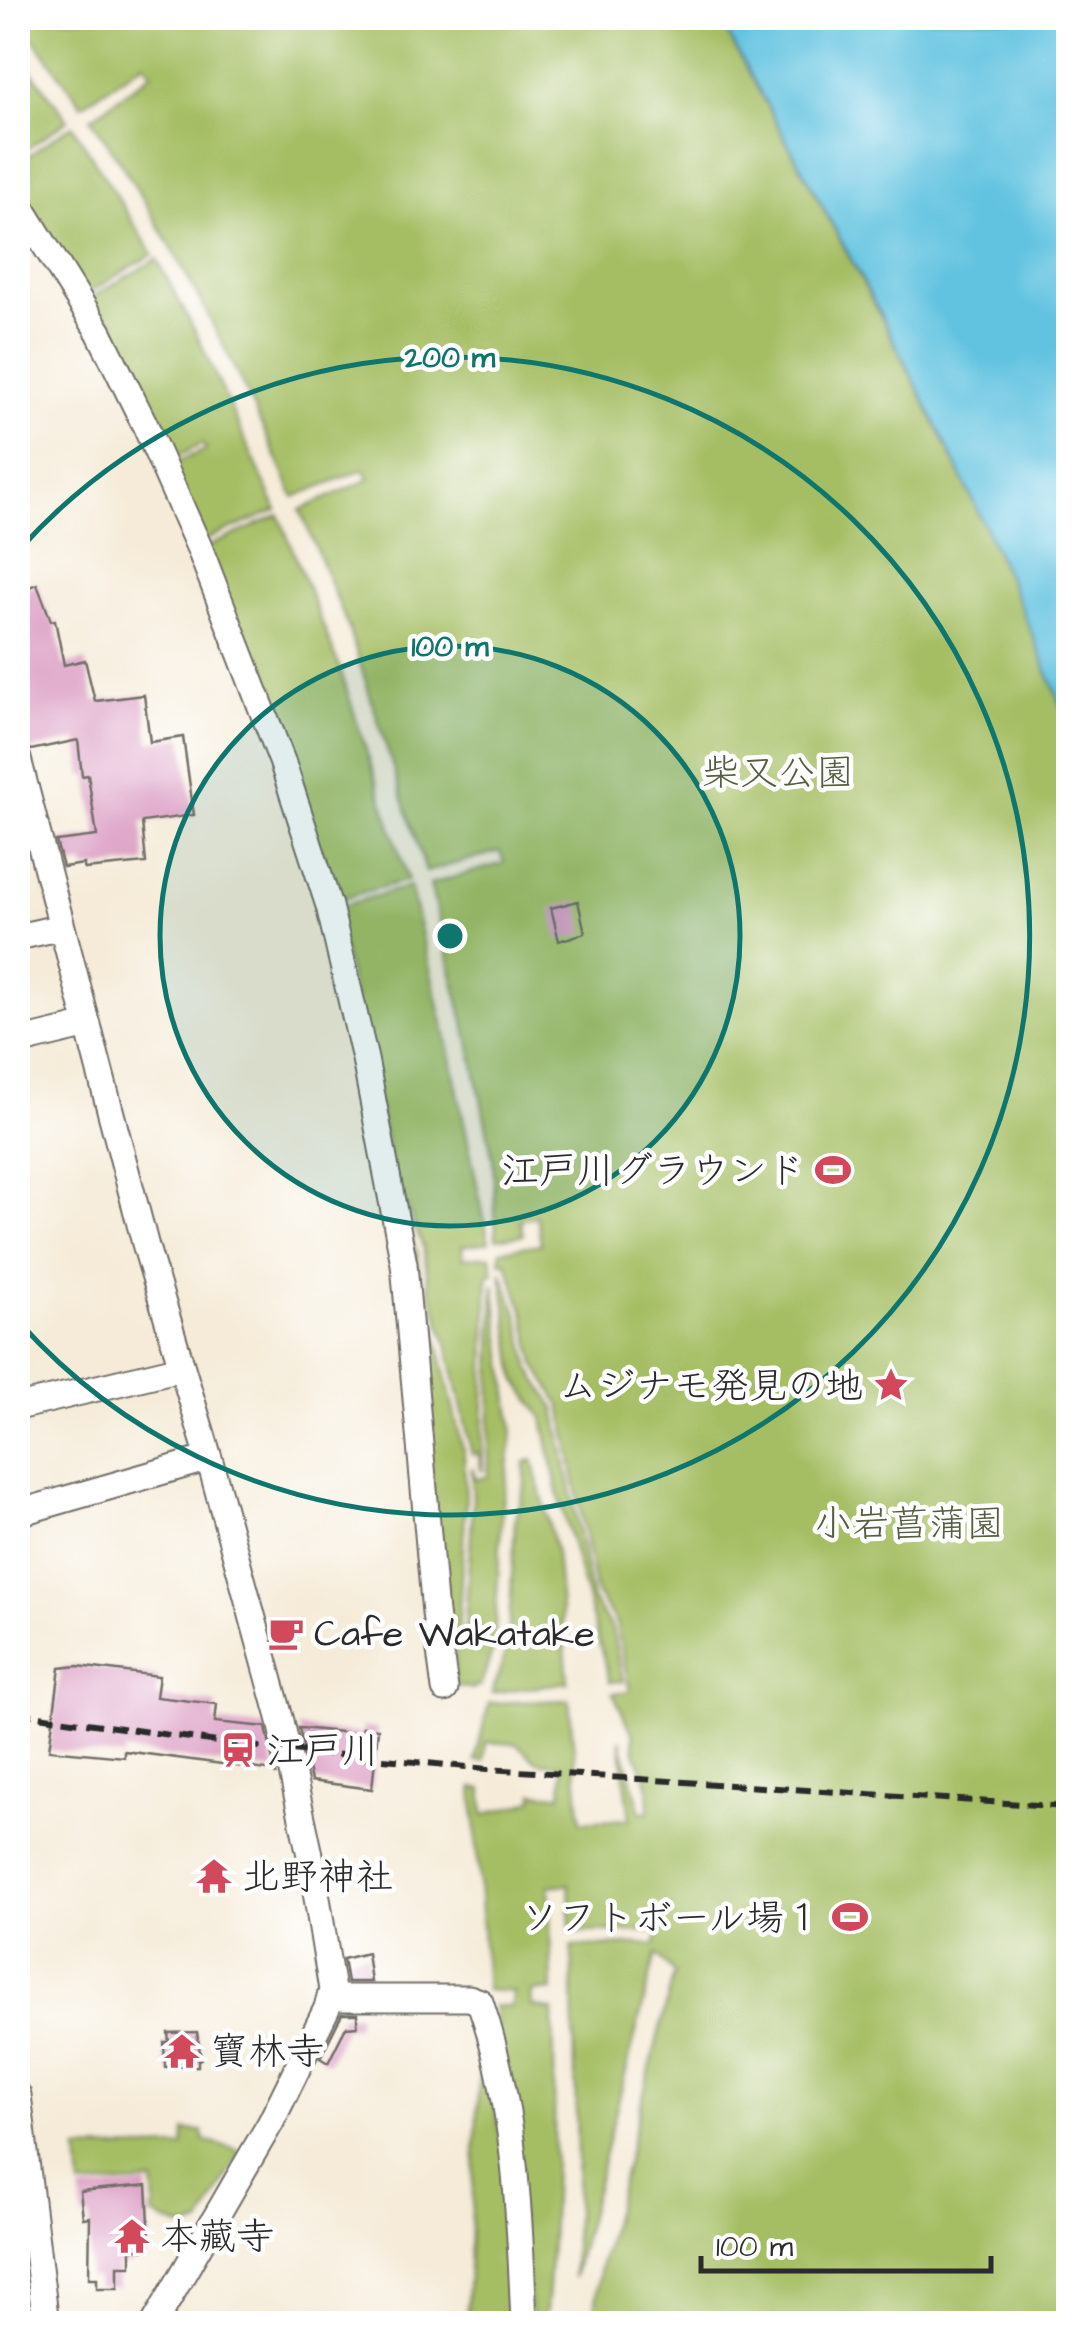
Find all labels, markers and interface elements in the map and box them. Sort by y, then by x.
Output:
text: 200 m [404,337,496,379]
text: 100 m [411,626,489,668]
park label: 柴又公園 [702,748,854,800]
centre of rings [432,918,468,954]
place label: 江戸川グラウンド [501,1146,805,1198]
sports icon: 江戸川グラウンド [814,1151,852,1189]
place label: ムジナモ発見の地 [559,1361,863,1413]
place icon: ムジナモ発見の地 [872,1366,910,1404]
park label: 小岩菖蒲園 [814,1499,1004,1551]
place label: Cafe Wakatake [314,1609,595,1661]
cafe icon: Cafe Wakatake [267,1614,305,1652]
place label: 江戸川 [266,1726,380,1778]
station icon: 江戸川 [219,1731,257,1769]
place label: 北野神社 [242,1852,394,1904]
temple icon: 北野神社 [195,1857,233,1895]
place label: ソフトボール場１ [520,1893,822,1945]
sports icon: ソフトボール場１ [831,1898,869,1936]
place label: 寶林寺 [210,2027,324,2079]
temple icon: 寶林寺 [163,2032,201,2070]
scale bar [701,2211,991,2273]
place label: 本藏寺 [160,2212,274,2264]
temple icon: 本藏寺 [113,2217,151,2255]
text: 100 m [716,2226,794,2268]

